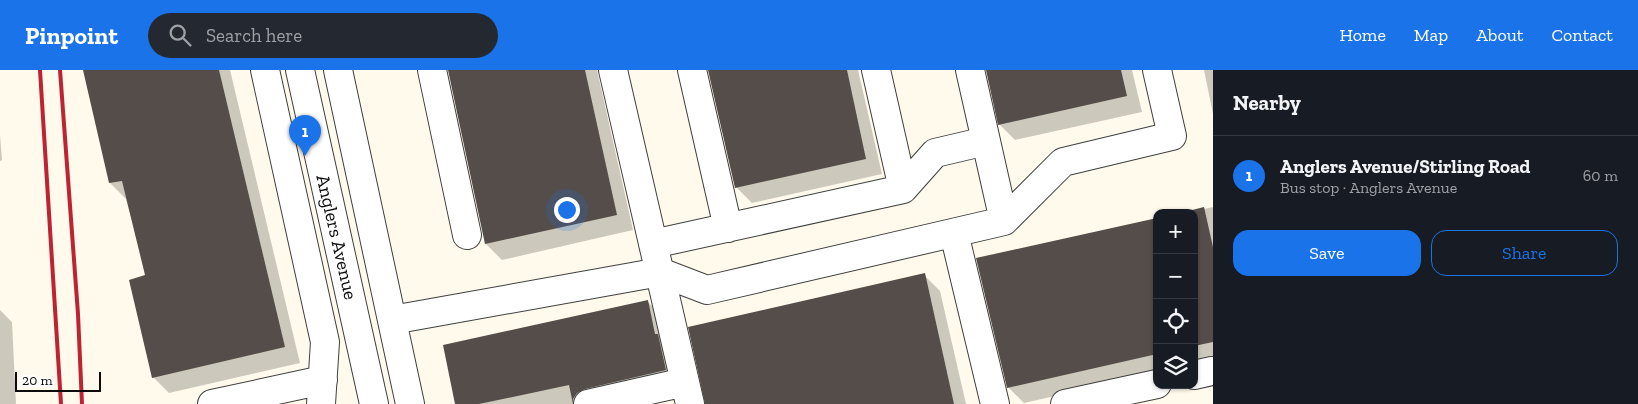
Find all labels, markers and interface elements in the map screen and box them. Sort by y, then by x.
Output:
search box [148,13,498,58]
text: Pinpoint [25,21,118,50]
icon: search [166,21,194,49]
text: Search here [206,24,302,47]
text: Home [1339,24,1386,46]
text: Map [1414,24,1448,46]
text: About [1476,24,1523,46]
text: Contact [1551,24,1613,46]
text: Nearby [1233,90,1301,115]
pin: 1 [289,115,321,156]
text: Anglers Avenue/Stirling Road [1280,155,1530,178]
text: 1 [1246,166,1252,185]
text: 60 m [1583,166,1618,185]
street label: Anglers Avenue [311,172,363,302]
text: Bus stop · Anglers Avenue [1280,178,1457,197]
your location [554,197,580,223]
map controls [1153,209,1198,389]
button: + [1153,209,1198,254]
button: Save [1233,230,1421,276]
button: Share [1431,230,1618,276]
button: − [1153,254,1198,299]
button: locate [1153,299,1198,344]
button: layers [1153,344,1198,389]
scale bar [15,369,101,392]
text: 20 m [22,372,53,389]

